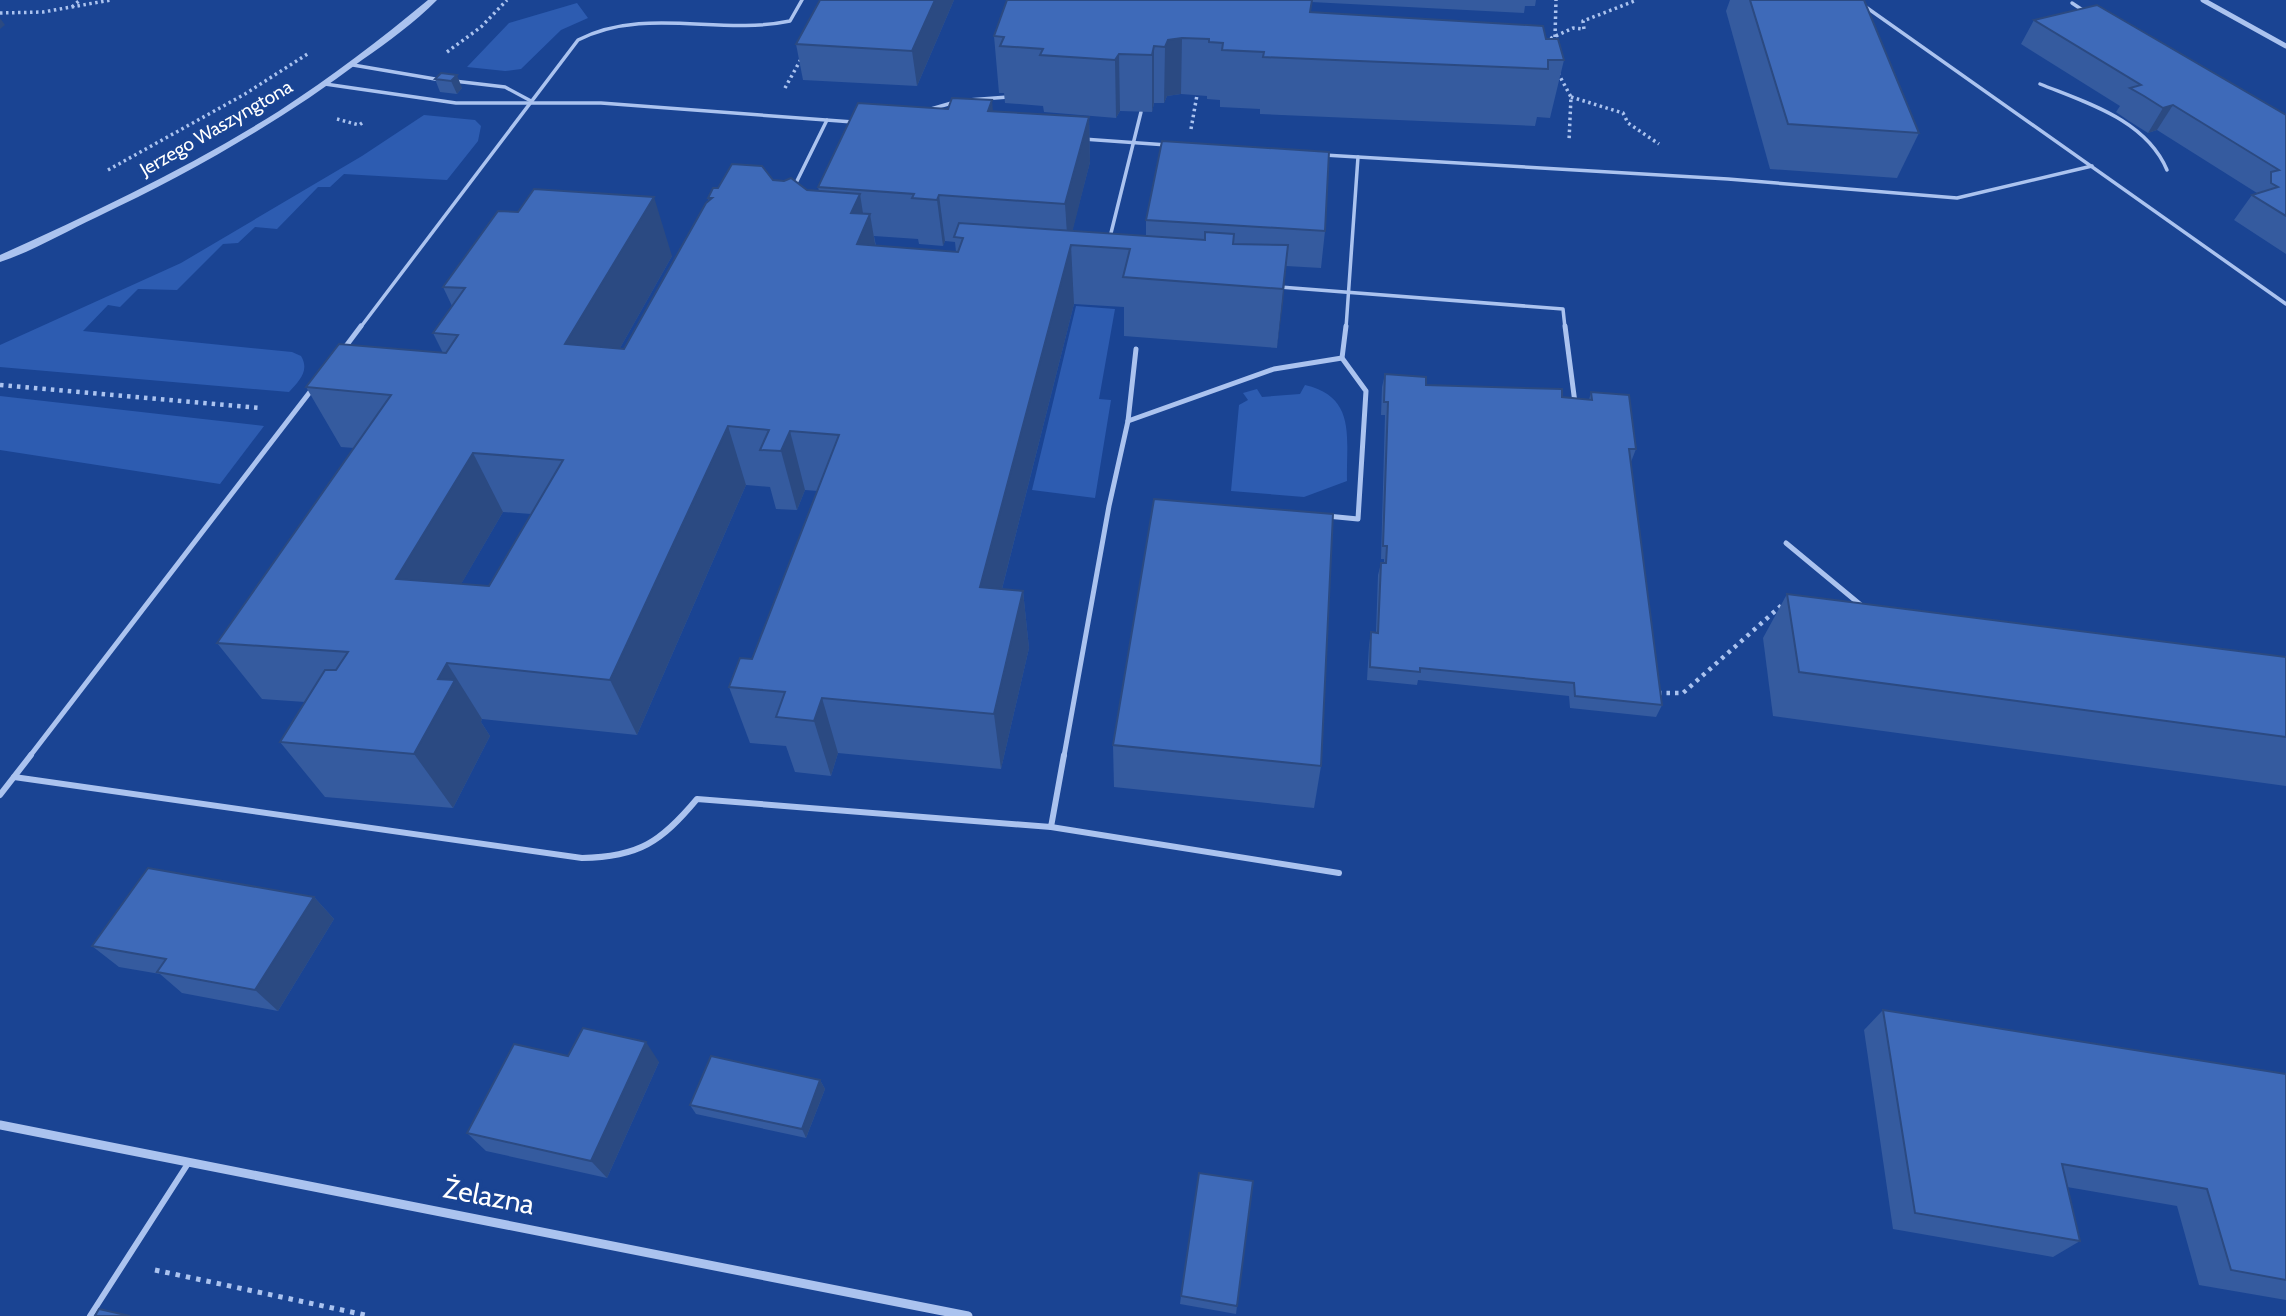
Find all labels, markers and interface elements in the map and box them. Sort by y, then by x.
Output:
street label: Jerzego Waszyngtona [135,75,296,182]
street label: Żelazna [441,1171,538,1222]

